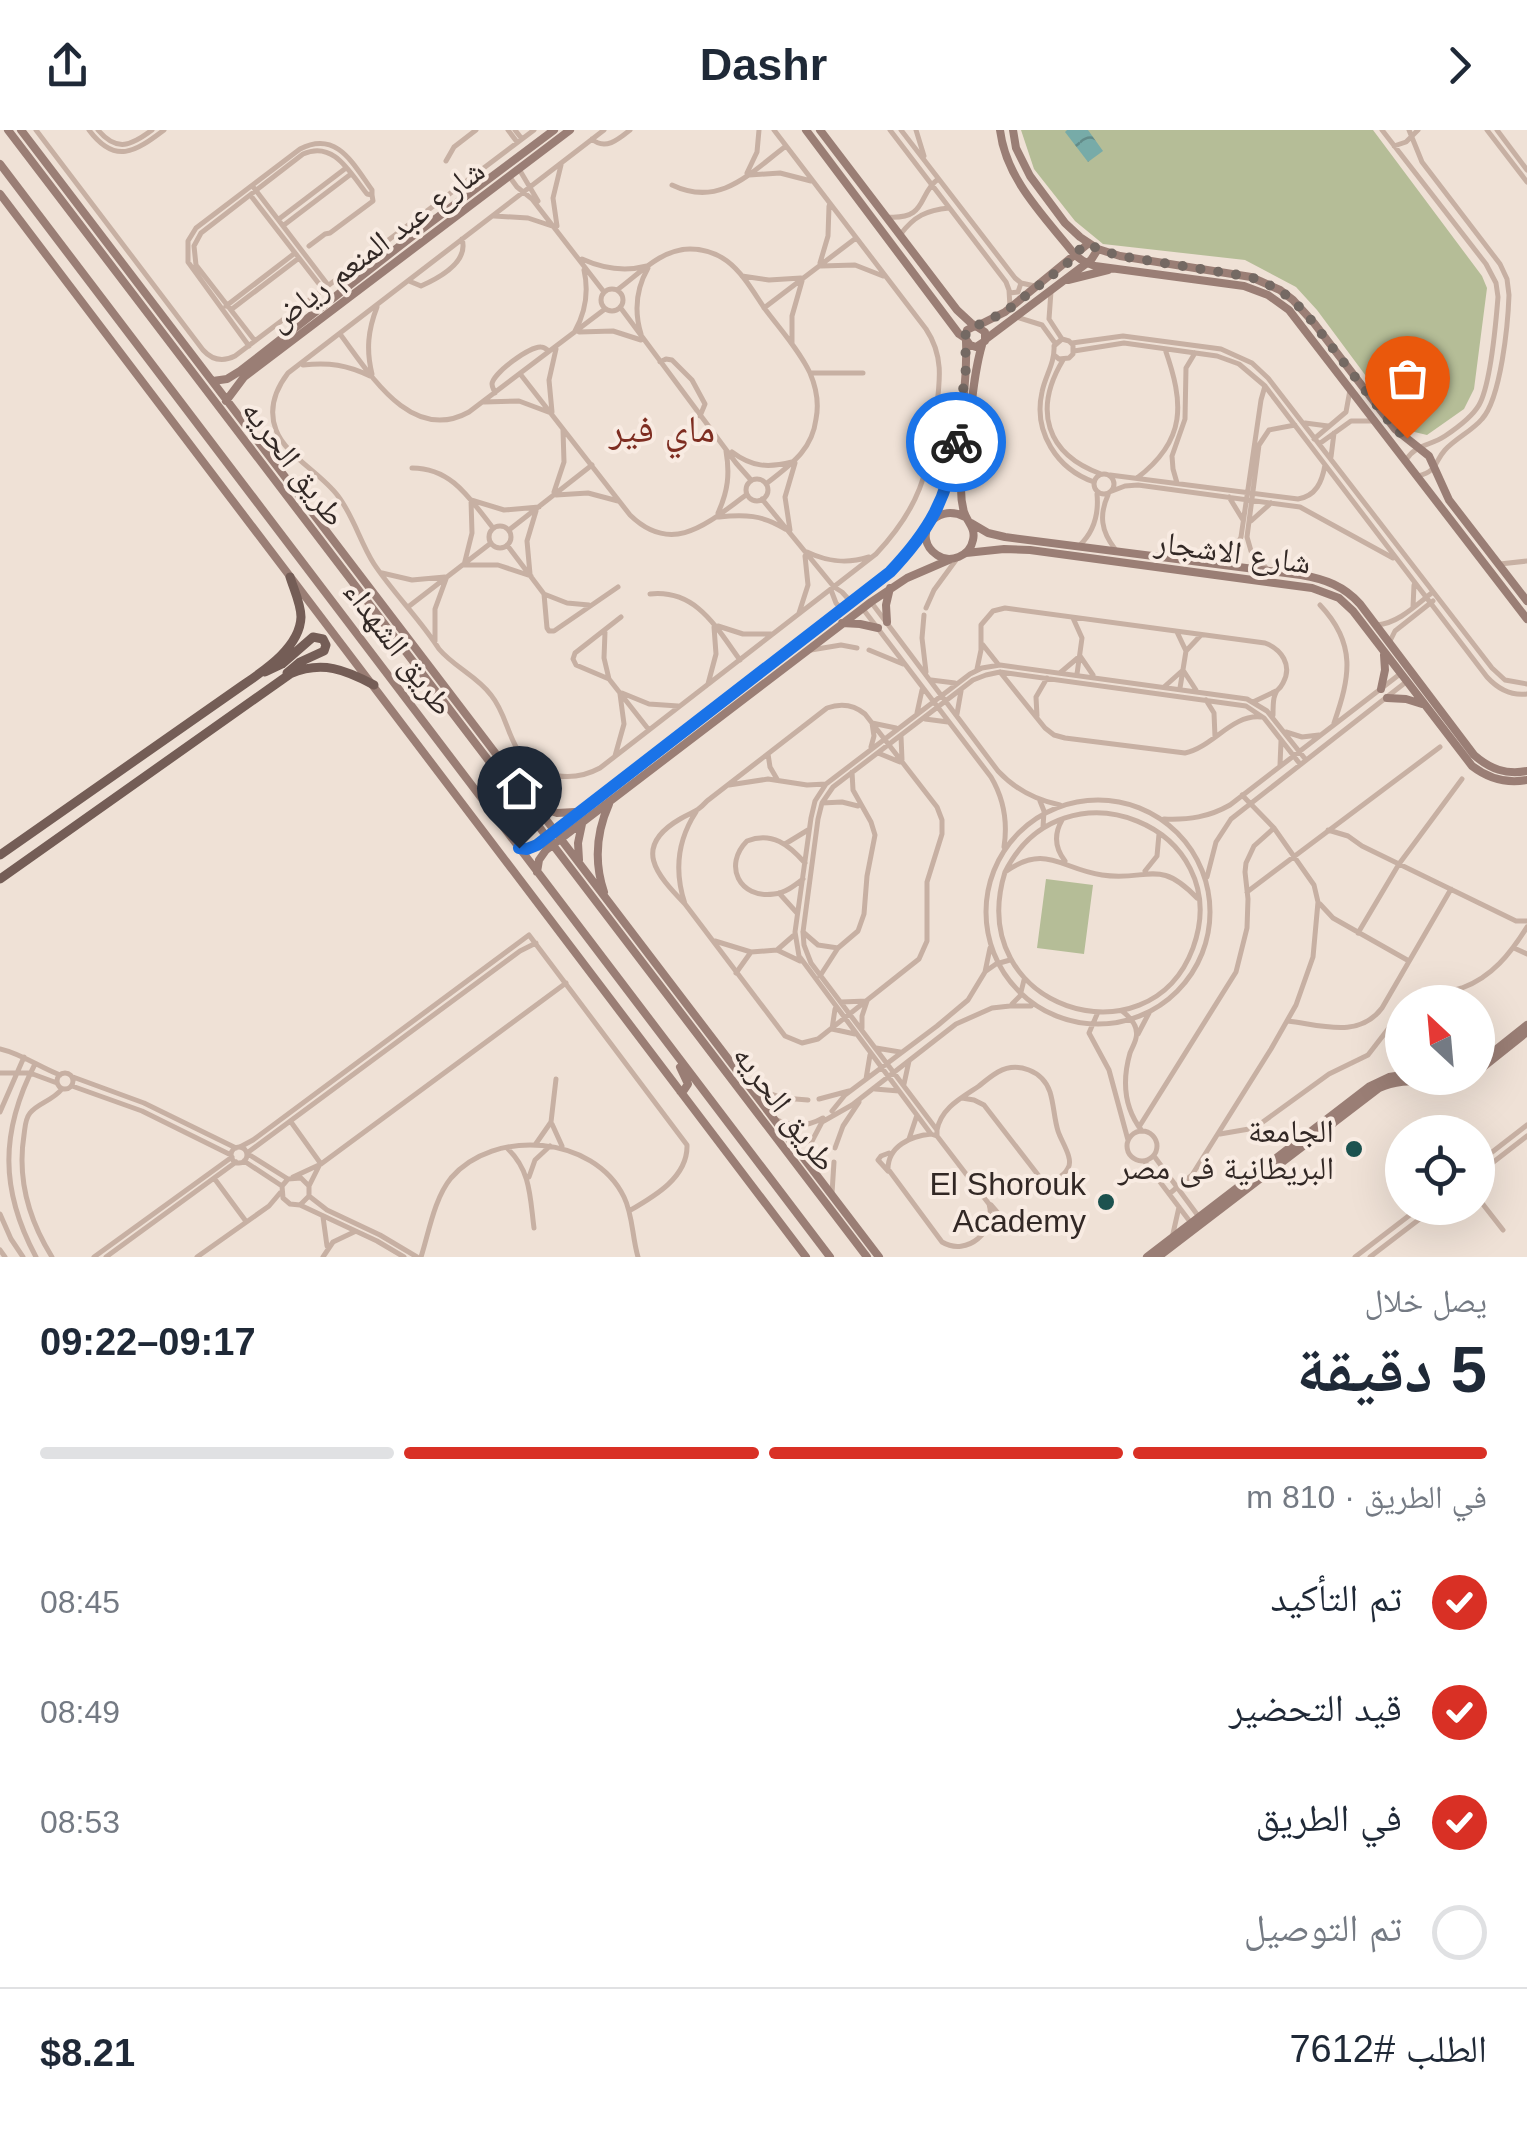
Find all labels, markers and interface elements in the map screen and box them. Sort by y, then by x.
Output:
icon: share [40,38,95,93]
icon: forward [1432,38,1487,93]
text: Dashr [700,39,827,90]
street label: شارع عبد المنعم رياض [261,152,493,341]
pin [1365,336,1450,439]
icon: bag [1380,351,1435,406]
courier [906,392,1006,492]
street label: طريق الحريه [233,393,353,534]
district label: ماي فير [608,408,715,459]
icon: bike [929,415,984,470]
street label: شارع الاشجار [1152,523,1313,583]
street label: طريق الشهداء [335,574,461,724]
pin [477,746,562,849]
icon: home [492,761,547,816]
north arrow [1385,985,1495,1095]
map controls [1385,985,1495,1225]
street label: طريق الحريه [724,1038,844,1179]
place label: الجامعة البريطانية فى مصر [1117,1113,1334,1188]
button: locate [1385,1115,1495,1225]
marker: الجامعة البريطانية فى مصر [1343,1138,1365,1160]
place label: El Shorouk Academy [929,1166,1087,1239]
marker: El Shorouk Academy [1095,1191,1117,1213]
text: يصل خلال [1364,1283,1487,1319]
text: 09:17–09:22 [40,1321,256,1363]
text: 5 دقيقة [1296,1333,1487,1406]
text: في الطريق · 810 m [1246,1479,1487,1515]
icon: check [1432,1575,1487,1630]
text: تم التأكيد [1270,1577,1402,1619]
text: 08:45 [40,1584,120,1620]
icon: check [1432,1685,1487,1740]
text: قيد التحضير [1229,1687,1402,1729]
text: 08:49 [40,1694,120,1730]
icon: check [1432,1795,1487,1850]
text: في الطريق [1256,1797,1402,1839]
text: 08:53 [40,1804,120,1840]
text: تم التوصيل [1244,1907,1402,1949]
text: الطلب #7612 [1289,2028,1487,2070]
text: $8.21 [40,2032,135,2074]

